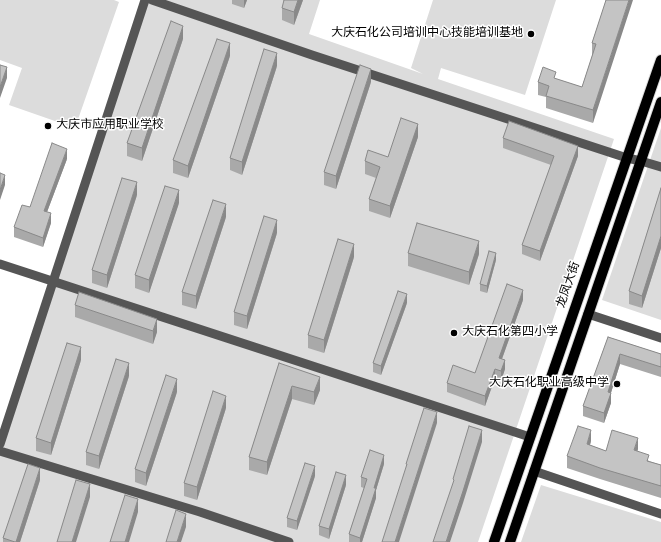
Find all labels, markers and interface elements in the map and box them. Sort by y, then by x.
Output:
place label: 大庆石化公司培训中心技能培训基地 [331,27,523,41]
marker: 大庆石化公司培训中心技能培训基地 [526,29,536,39]
place label: 大庆市应用职业学校 [56,119,164,133]
marker: 大庆市应用职业学校 [43,121,53,131]
street label: 龙凤大街 [554,260,584,310]
place label: 大庆石化第四小学 [462,326,558,340]
marker: 大庆石化第四小学 [449,328,459,338]
place label: 大庆石化职业高级中学 [489,377,609,391]
marker: 大庆石化职业高级中学 [612,379,622,389]

